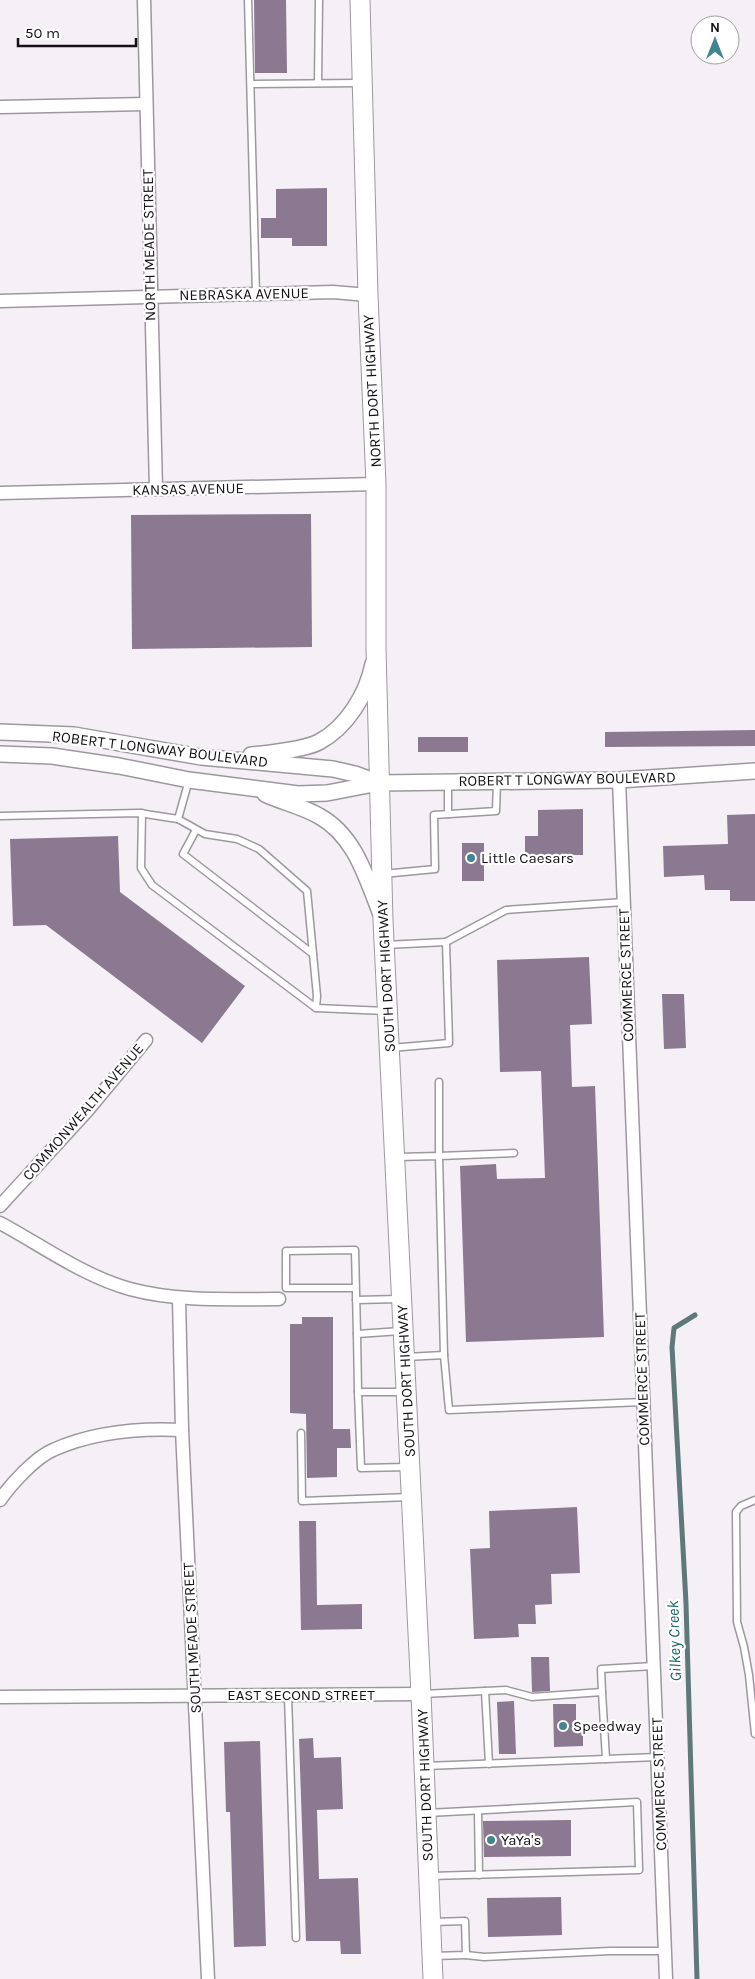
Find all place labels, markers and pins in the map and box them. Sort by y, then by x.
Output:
place label: Little Caesars [481,849,574,867]
marker: Little Caesars [465,852,477,864]
place label: Speedway [573,1717,641,1735]
marker: Speedway [557,1720,569,1732]
place label: YaYa's [501,1831,541,1849]
marker: YaYa's [485,1834,497,1846]

